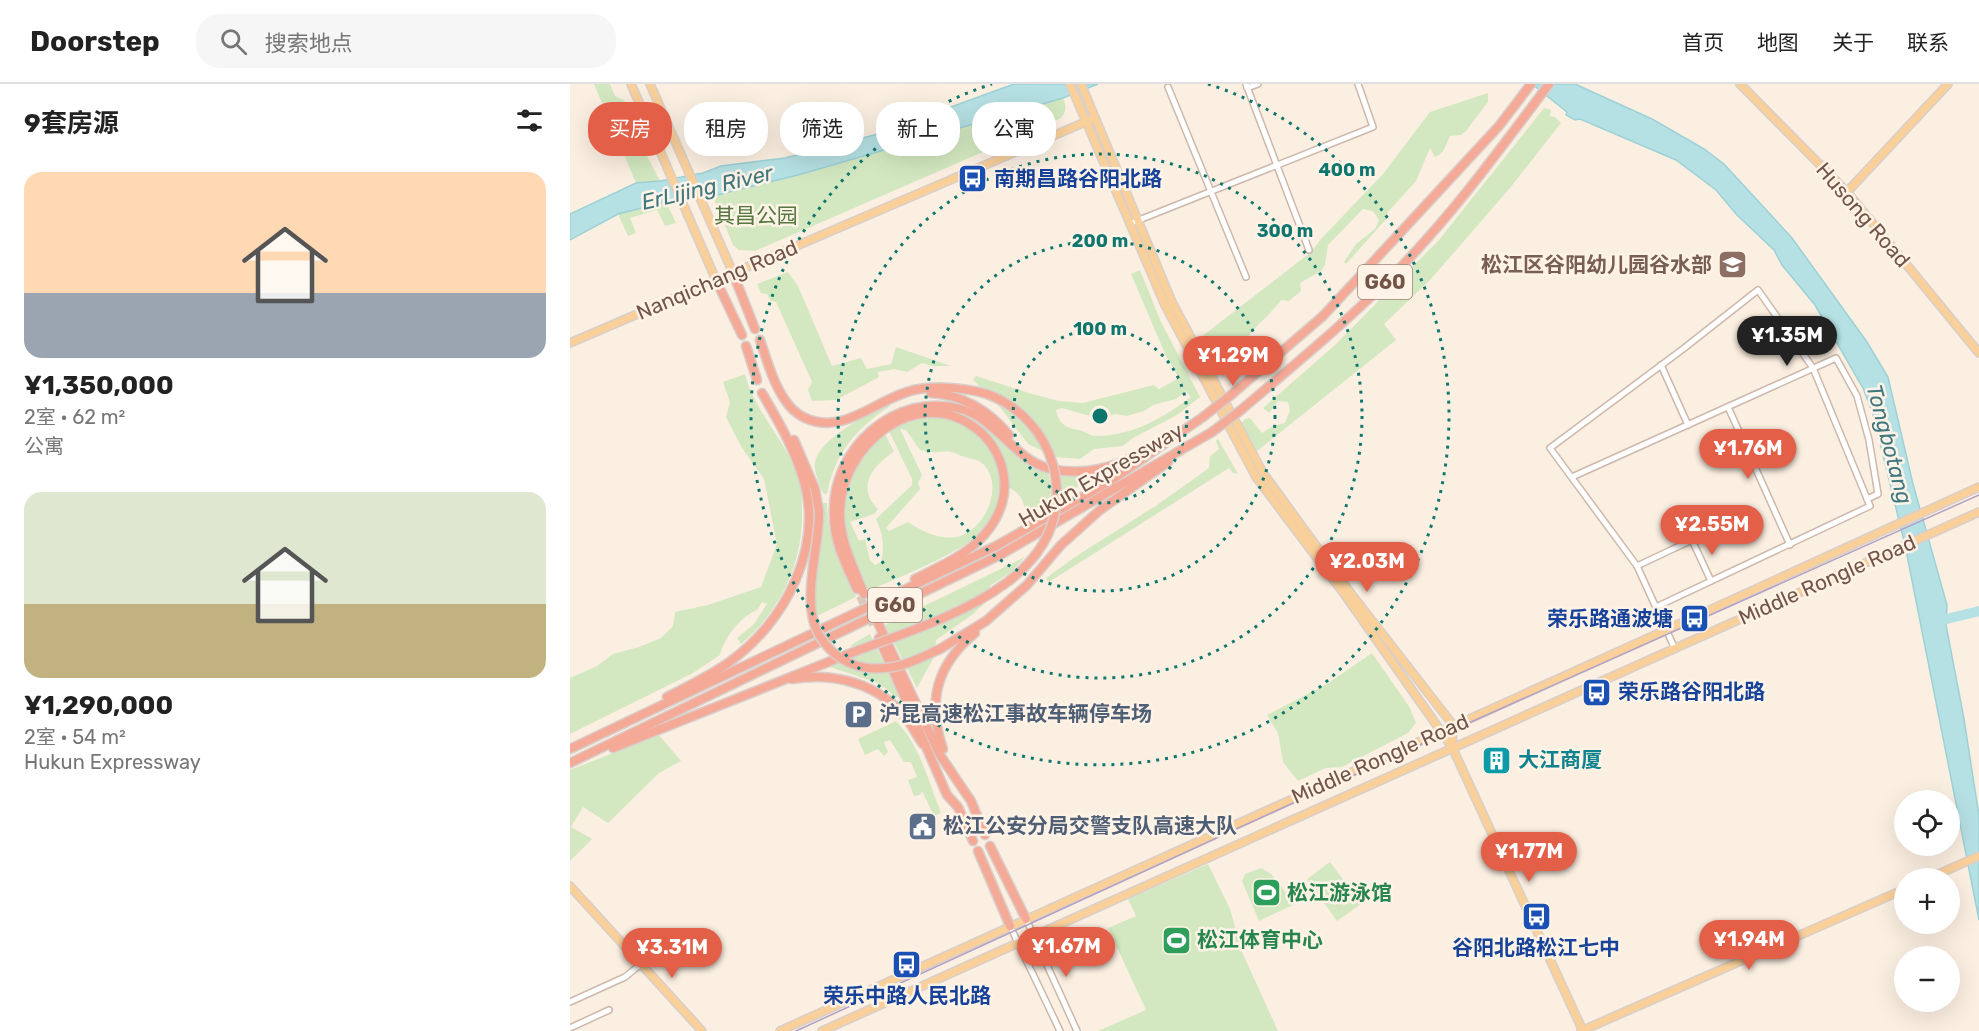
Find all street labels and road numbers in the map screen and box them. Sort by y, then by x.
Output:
street label: Husong Road [1811,157,1916,272]
street label: Nanqichang Road [632,234,801,325]
road number: G60 [1358,265,1412,299]
street label: Hukun Expressway [1014,417,1188,532]
street label: Middle Rongle Road [1734,529,1919,630]
road number: G60 [868,588,922,622]
street label: Middle Rongle Road [1287,708,1472,809]

